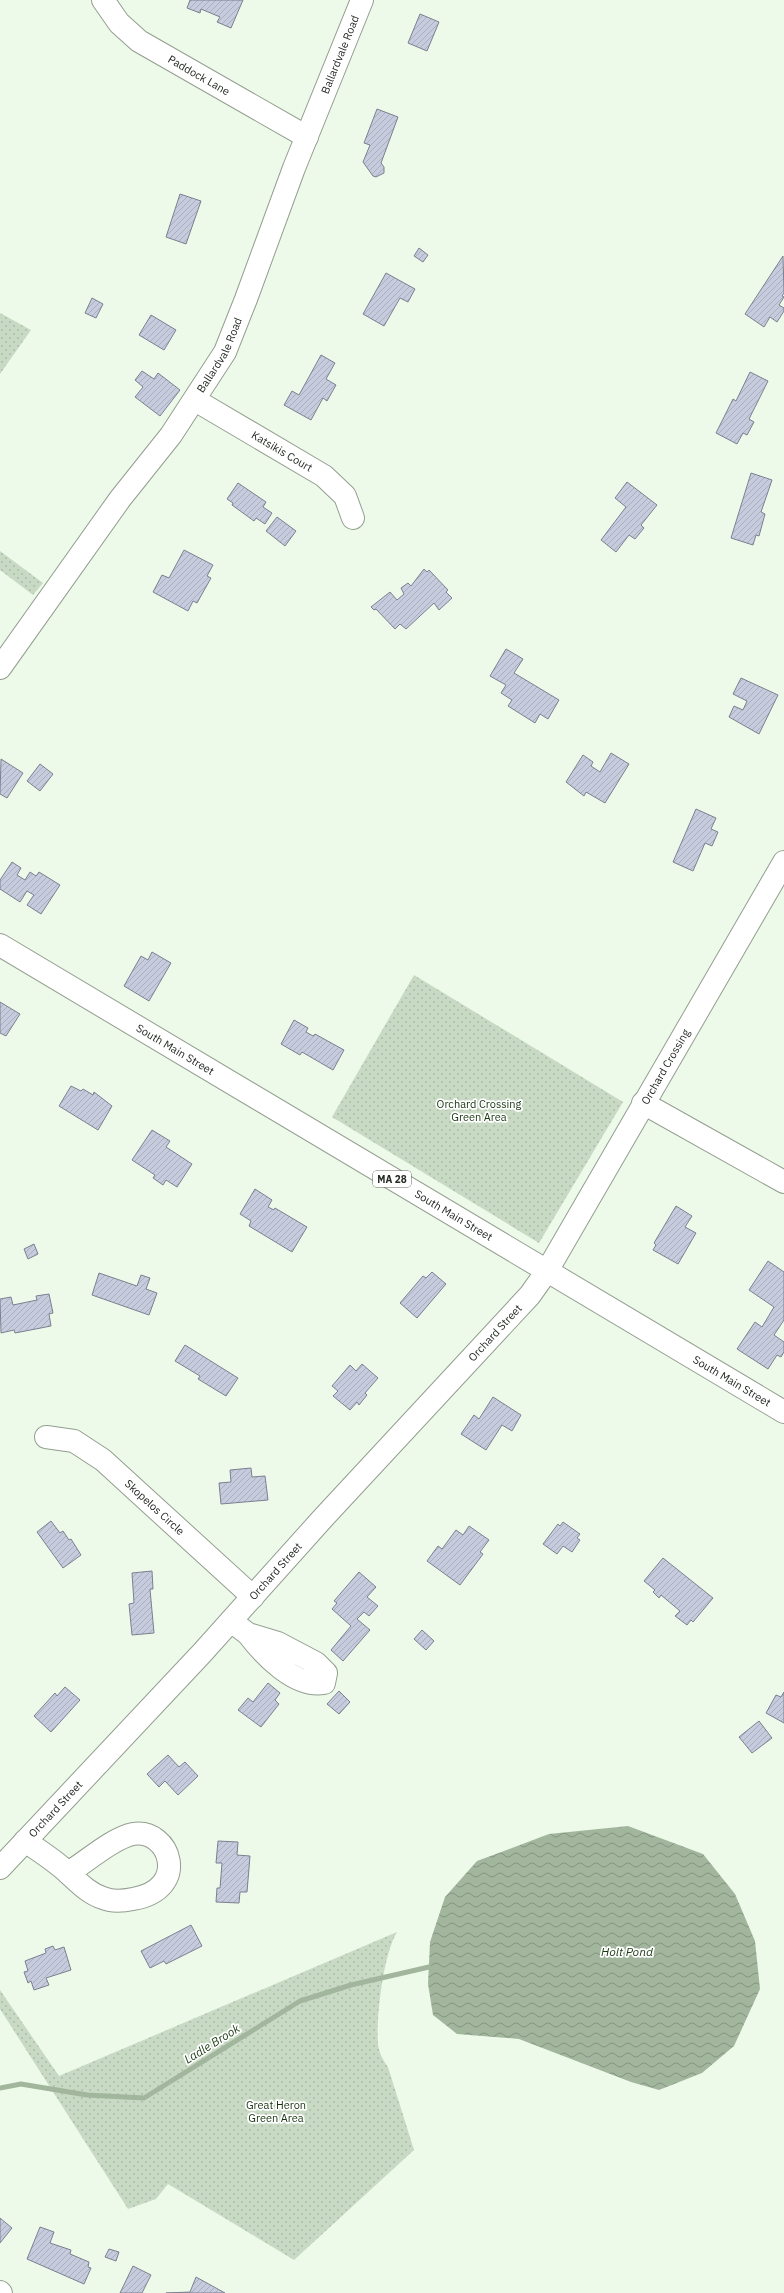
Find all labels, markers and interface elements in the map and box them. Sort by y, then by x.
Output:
street label: Ballardvale Road [318,13,362,96]
street label: Paddock Lane [166,52,232,98]
street label: Ballardvale Road [194,315,245,395]
street label: Katsikis Court [249,428,315,475]
street label: South Main Street [134,1021,217,1078]
street label: Orchard Crossing [638,1026,693,1107]
park label: Orchard Crossing Green Area [437,1097,522,1124]
road number: MA 28 [373,1171,411,1187]
street label: South Main Street [412,1187,495,1244]
street label: Orchard Street [465,1301,525,1364]
street label: South Main Street [691,1352,774,1410]
street label: Skopelos Circle [122,1476,187,1538]
street label: Orchard Street [246,1539,305,1603]
street label: Orchard Street [25,1778,86,1840]
water label: Holt Pond [601,1944,653,1959]
water label: Ladle Brook [181,2020,243,2067]
park label: Great Heron Green Area [246,2098,306,2125]

